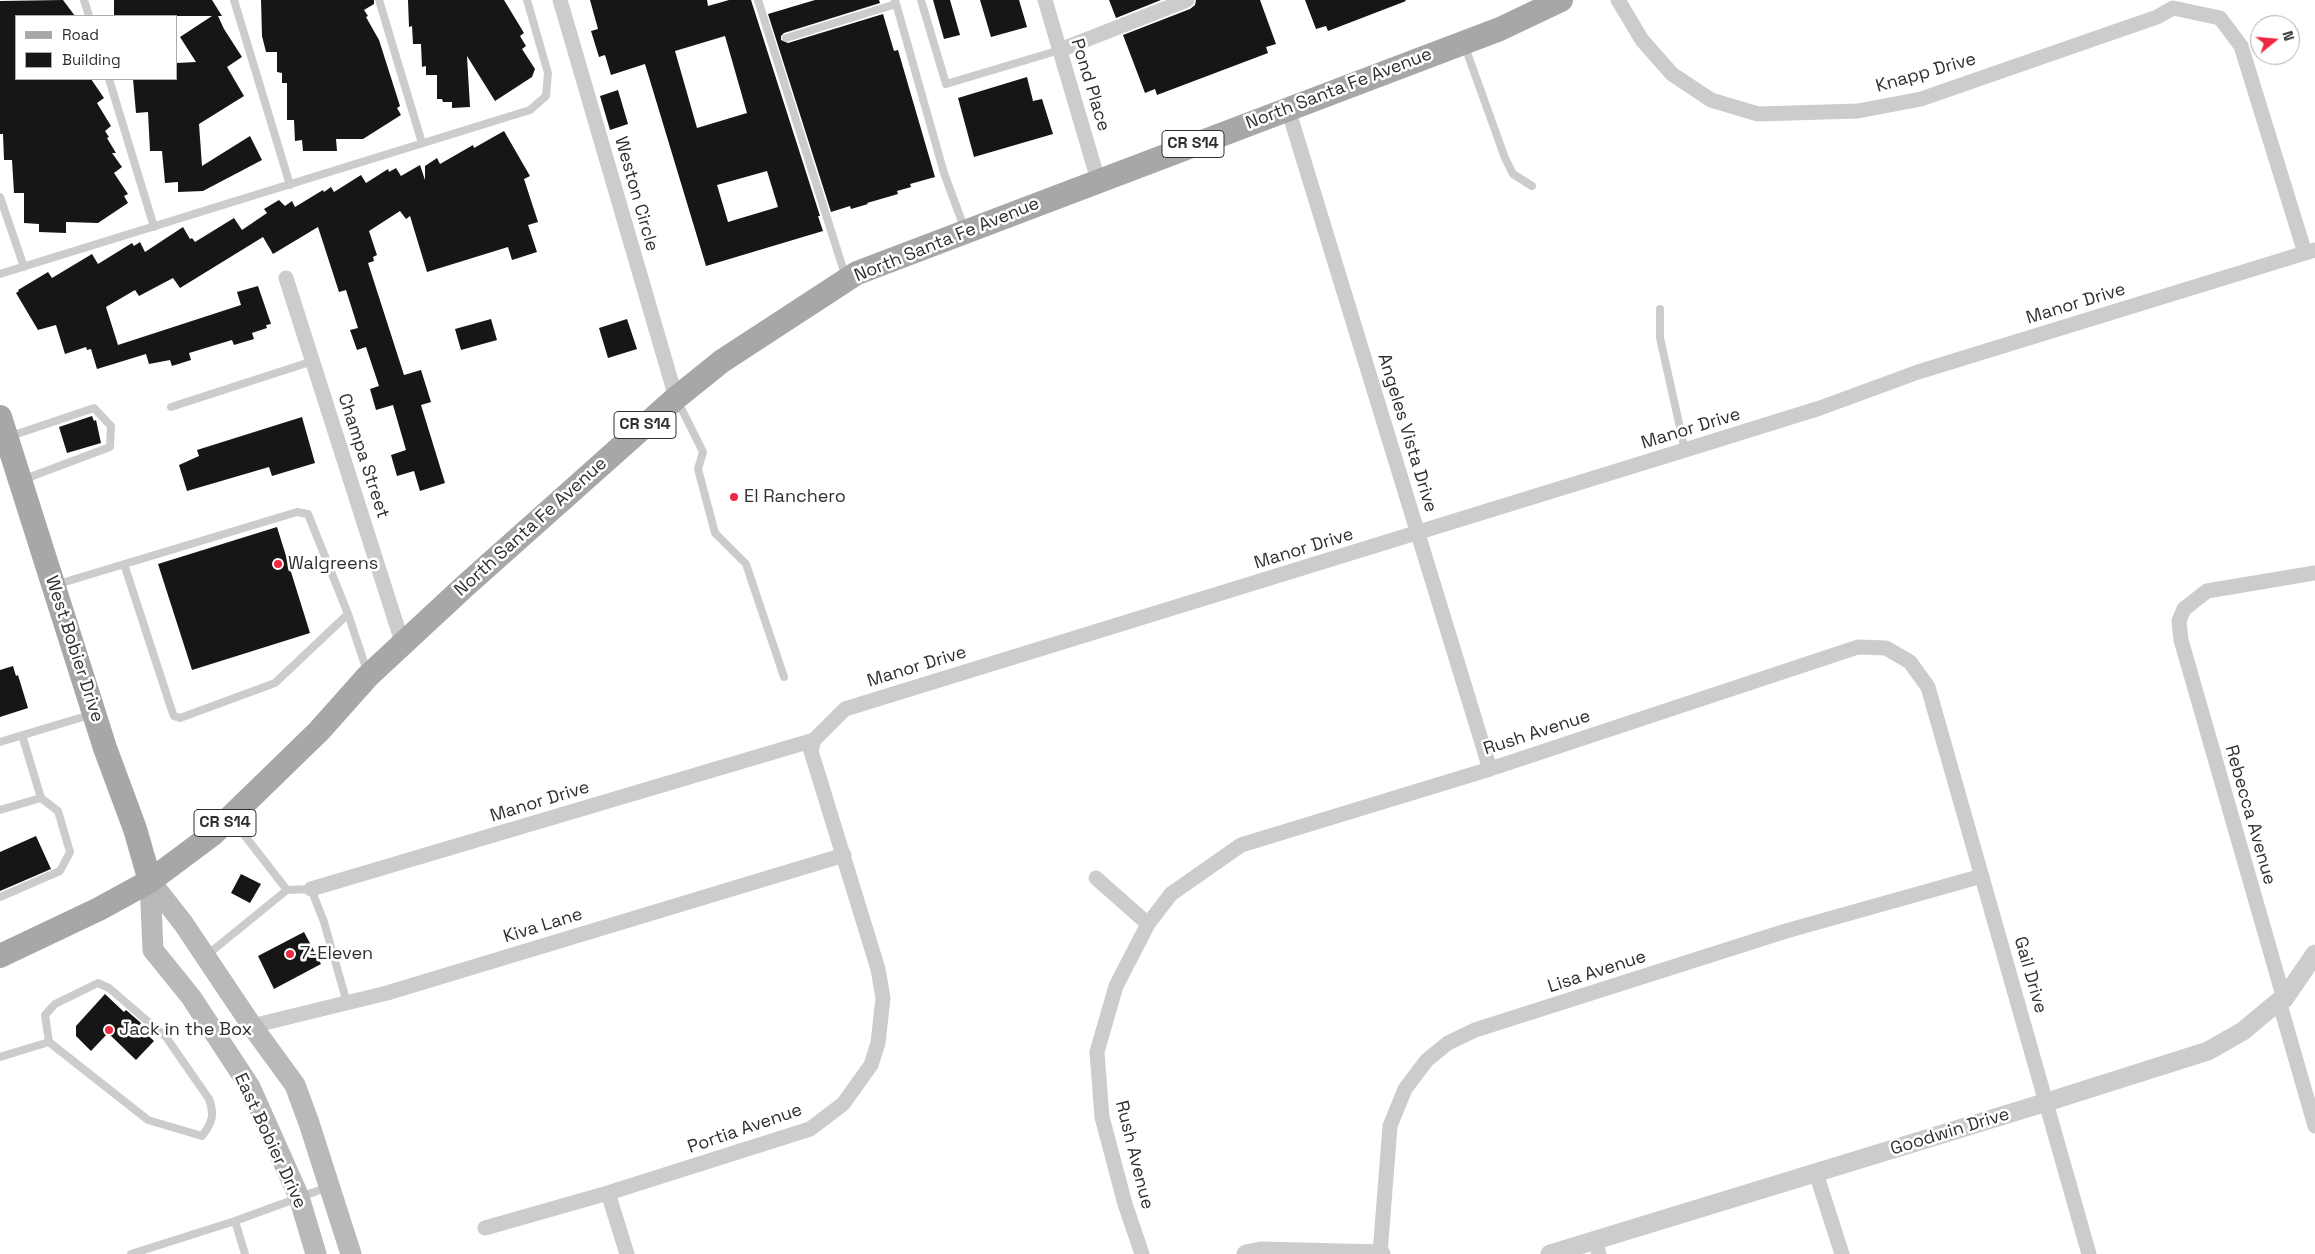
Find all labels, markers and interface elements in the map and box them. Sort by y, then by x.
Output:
legend [15,15,178,80]
north arrow [2250,15,2300,65]
text: Road [62,25,99,44]
text: N [2278,29,2298,43]
street label: Pond Place [1066,36,1114,134]
street label: North Santa Fe Avenue [1243,44,1435,134]
street label: Knapp Drive [1873,48,1979,98]
text: Building [62,50,121,69]
road number: CR S14 [1162,130,1224,158]
street label: Weston Circle [609,134,663,254]
street label: North Santa Fe Avenue [851,193,1043,287]
street label: Manor Drive [2024,279,2128,329]
street label: Angeles Vista Drive [1373,351,1441,515]
street label: Champa Street [333,391,393,521]
street label: Manor Drive [1639,404,1743,454]
road number: CR S14 [614,412,676,438]
street label: North Santa Fe Avenue [450,453,612,601]
place label: El Ranchero [744,486,846,508]
marker: El Ranchero [728,491,740,503]
street label: Manor Drive [1252,524,1356,574]
place label: Walgreens [288,553,378,575]
marker: Walgreens [272,558,284,570]
street label: West Bobier Drive [40,573,108,725]
street label: Manor Drive [865,642,969,692]
street label: Rush Avenue [1481,706,1593,760]
street label: Rebecca Avenue [2220,743,2280,887]
street label: Manor Drive [488,777,592,827]
road number: CR S14 [194,810,256,836]
street label: Kiva Lane [501,904,585,948]
street label: Gail Drive [2009,934,2051,1016]
place label: 7-Eleven [300,943,373,965]
street label: Lisa Avenue [1545,946,1649,998]
marker: 7-Eleven [284,948,296,960]
place label: Jack in the Box [119,1019,252,1041]
marker: Jack in the Box [103,1024,115,1036]
street label: East Bobier Drive [229,1070,311,1212]
street label: Rush Avenue [1110,1098,1158,1212]
street label: Portia Avenue [685,1099,805,1159]
street label: Goodwin Drive [1888,1104,2012,1160]

